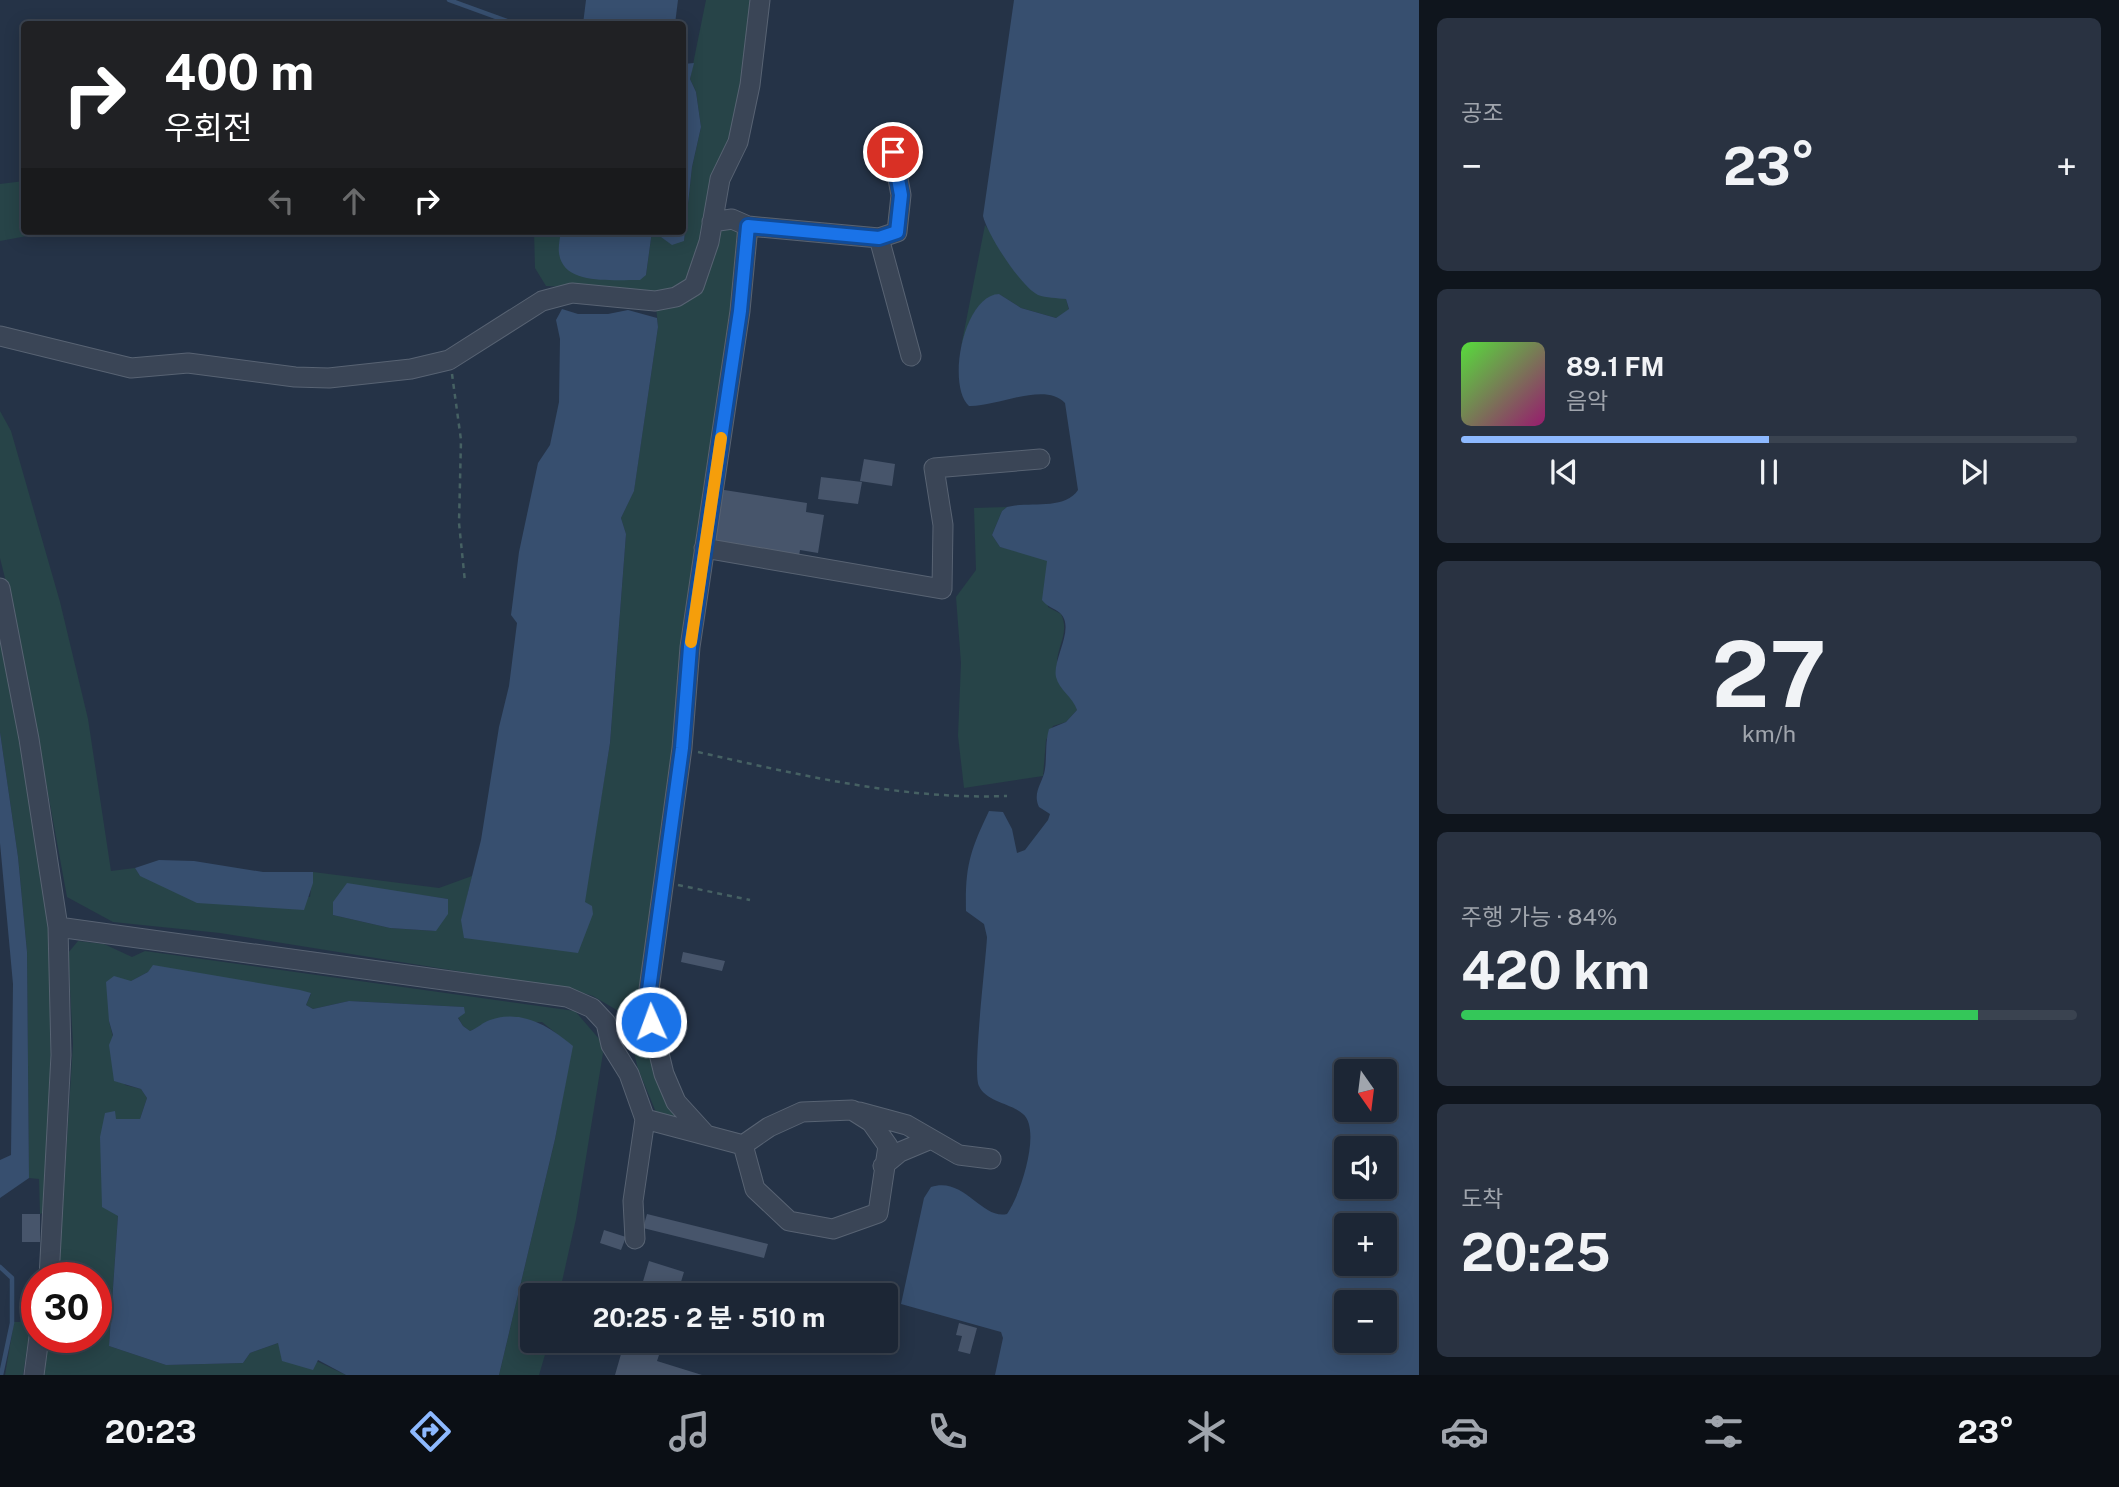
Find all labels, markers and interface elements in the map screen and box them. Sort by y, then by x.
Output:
text: 400 m [164,43,314,101]
icon: right [49,49,140,140]
text: 공조 [1461,99,1503,126]
text: 우회전 [164,109,252,146]
pin [863,122,923,182]
icon: arrive [874,133,912,171]
text: 23° [1723,136,1815,197]
text: − [1461,144,1482,189]
text: + [2056,144,2077,189]
icon: left [262,182,300,220]
icon: ahead [335,182,373,220]
icon: right [408,182,446,220]
text: 89.1 FM [1566,351,1664,382]
text: 음악 [1566,387,1608,414]
icon: previous [1545,453,1583,491]
icon: pause [1750,453,1788,491]
icon: next [1955,453,1993,491]
text: 27 [1712,621,1826,727]
text: km/h [1742,720,1796,747]
text: 주행 가능 · 84% [1461,903,1618,930]
text: 420 km [1461,940,1650,1001]
position arrow [614,985,688,1059]
north arrow [1334,1059,1396,1122]
map controls [1334,1059,1397,1353]
button: sound [1334,1136,1397,1199]
text: 도착 [1461,1185,1503,1212]
button: + [1334,1213,1397,1276]
text: 20:25 [1461,1222,1611,1283]
speed limit sign: 30 [21,1262,112,1353]
button: − [1334,1290,1397,1353]
text: 20:25 · 2 분 · 510 m [593,1302,825,1333]
icon: directions [406,1407,455,1456]
icon: music [665,1407,714,1456]
icon: phone [923,1407,972,1456]
icon: climate [1182,1407,1231,1456]
icon: car [1440,1407,1489,1456]
icon: filters [1699,1407,1748,1456]
text: 20:23 [105,1413,197,1450]
text: 23° [1957,1413,2014,1450]

